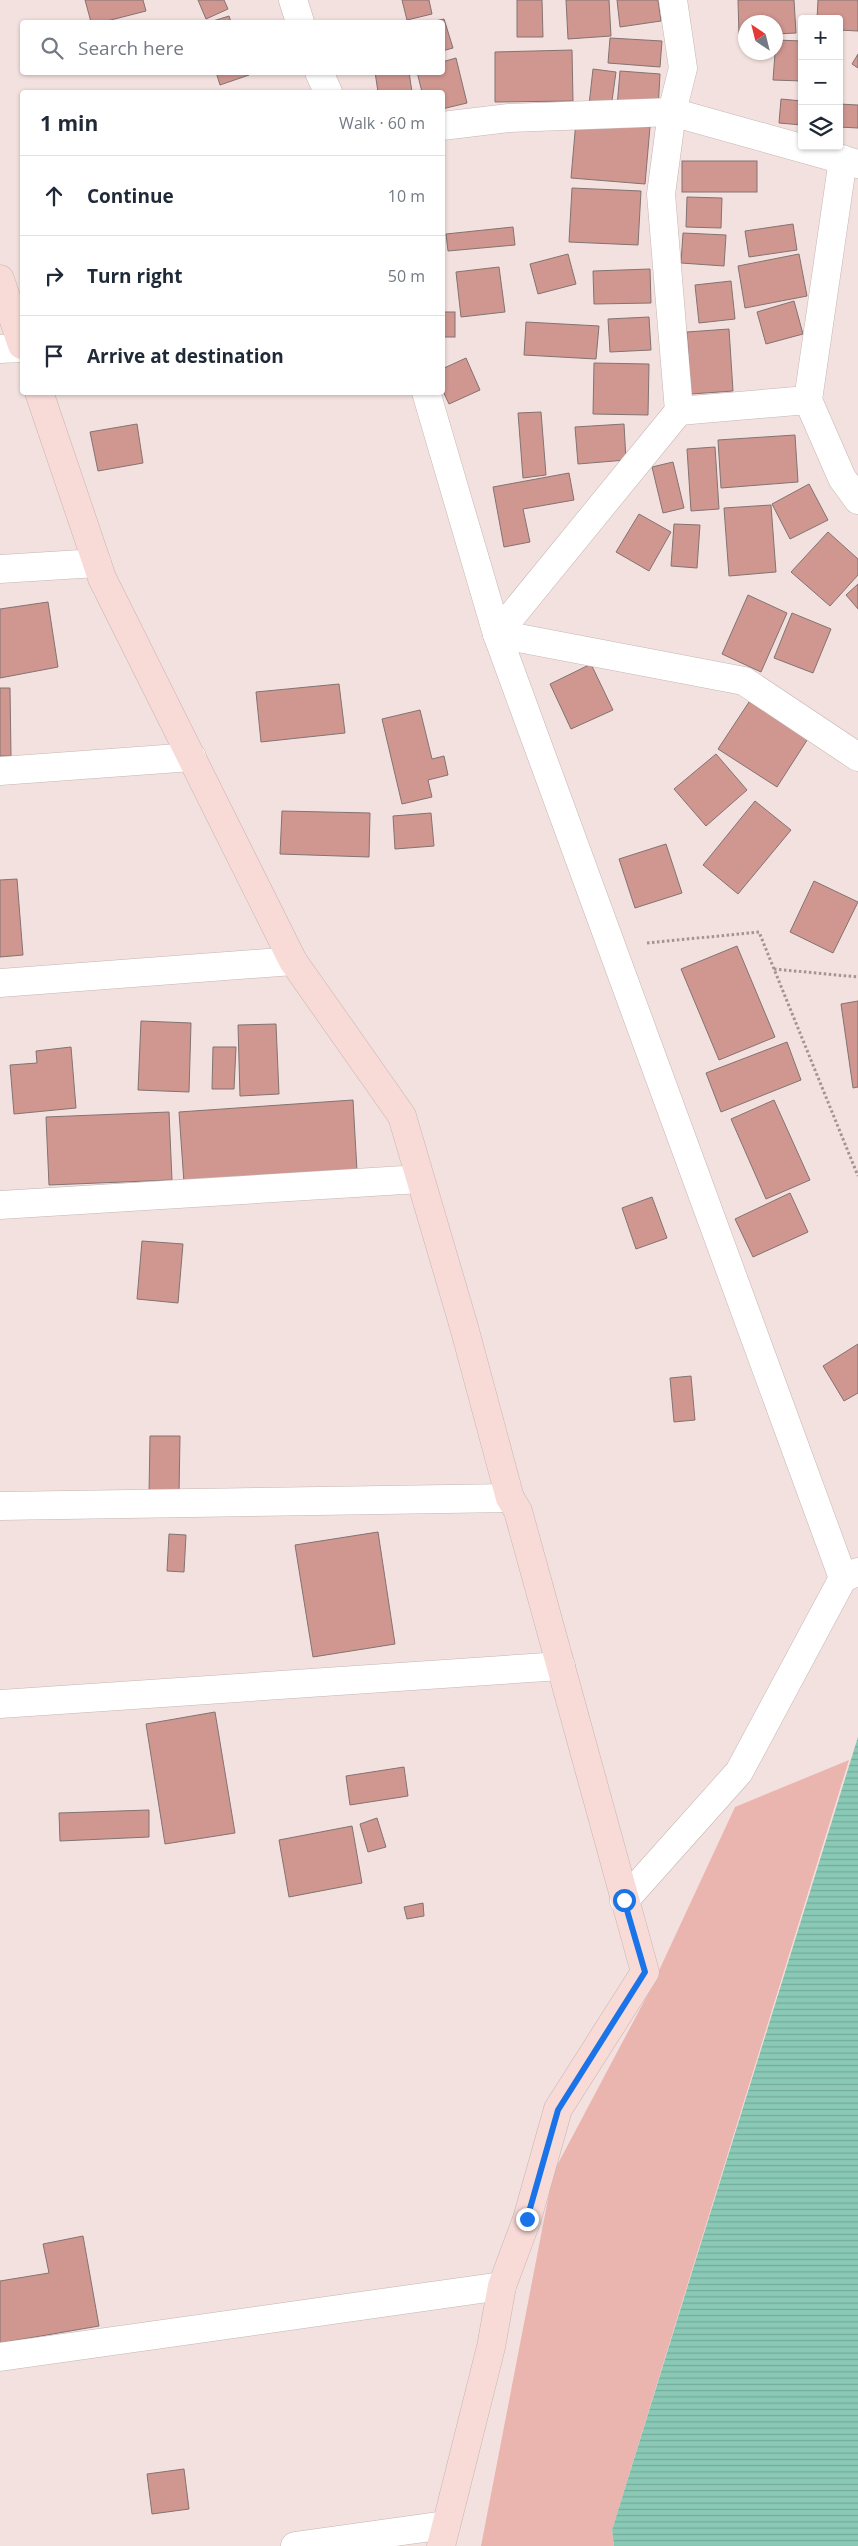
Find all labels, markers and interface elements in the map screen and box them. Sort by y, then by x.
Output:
north arrow [738,15,783,60]
map controls [798,15,843,150]
button: + [798,15,843,60]
search box [20,20,445,75]
icon: search [38,34,66,62]
text: Search here [78,35,184,61]
button: − [798,60,843,105]
button: layers [798,105,843,150]
text: 1 min [40,109,98,137]
text: Walk · 60 m [339,112,425,134]
icon: ahead [40,182,68,210]
text: Continue [87,183,174,209]
text: 10 m [388,185,425,207]
icon: right [40,262,68,290]
text: Turn right [87,263,182,289]
text: 50 m [388,265,425,287]
icon: arrive [40,342,68,370]
text: Arrive at destination [87,343,284,369]
route start [613,1889,636,1912]
route end [516,2208,539,2231]

